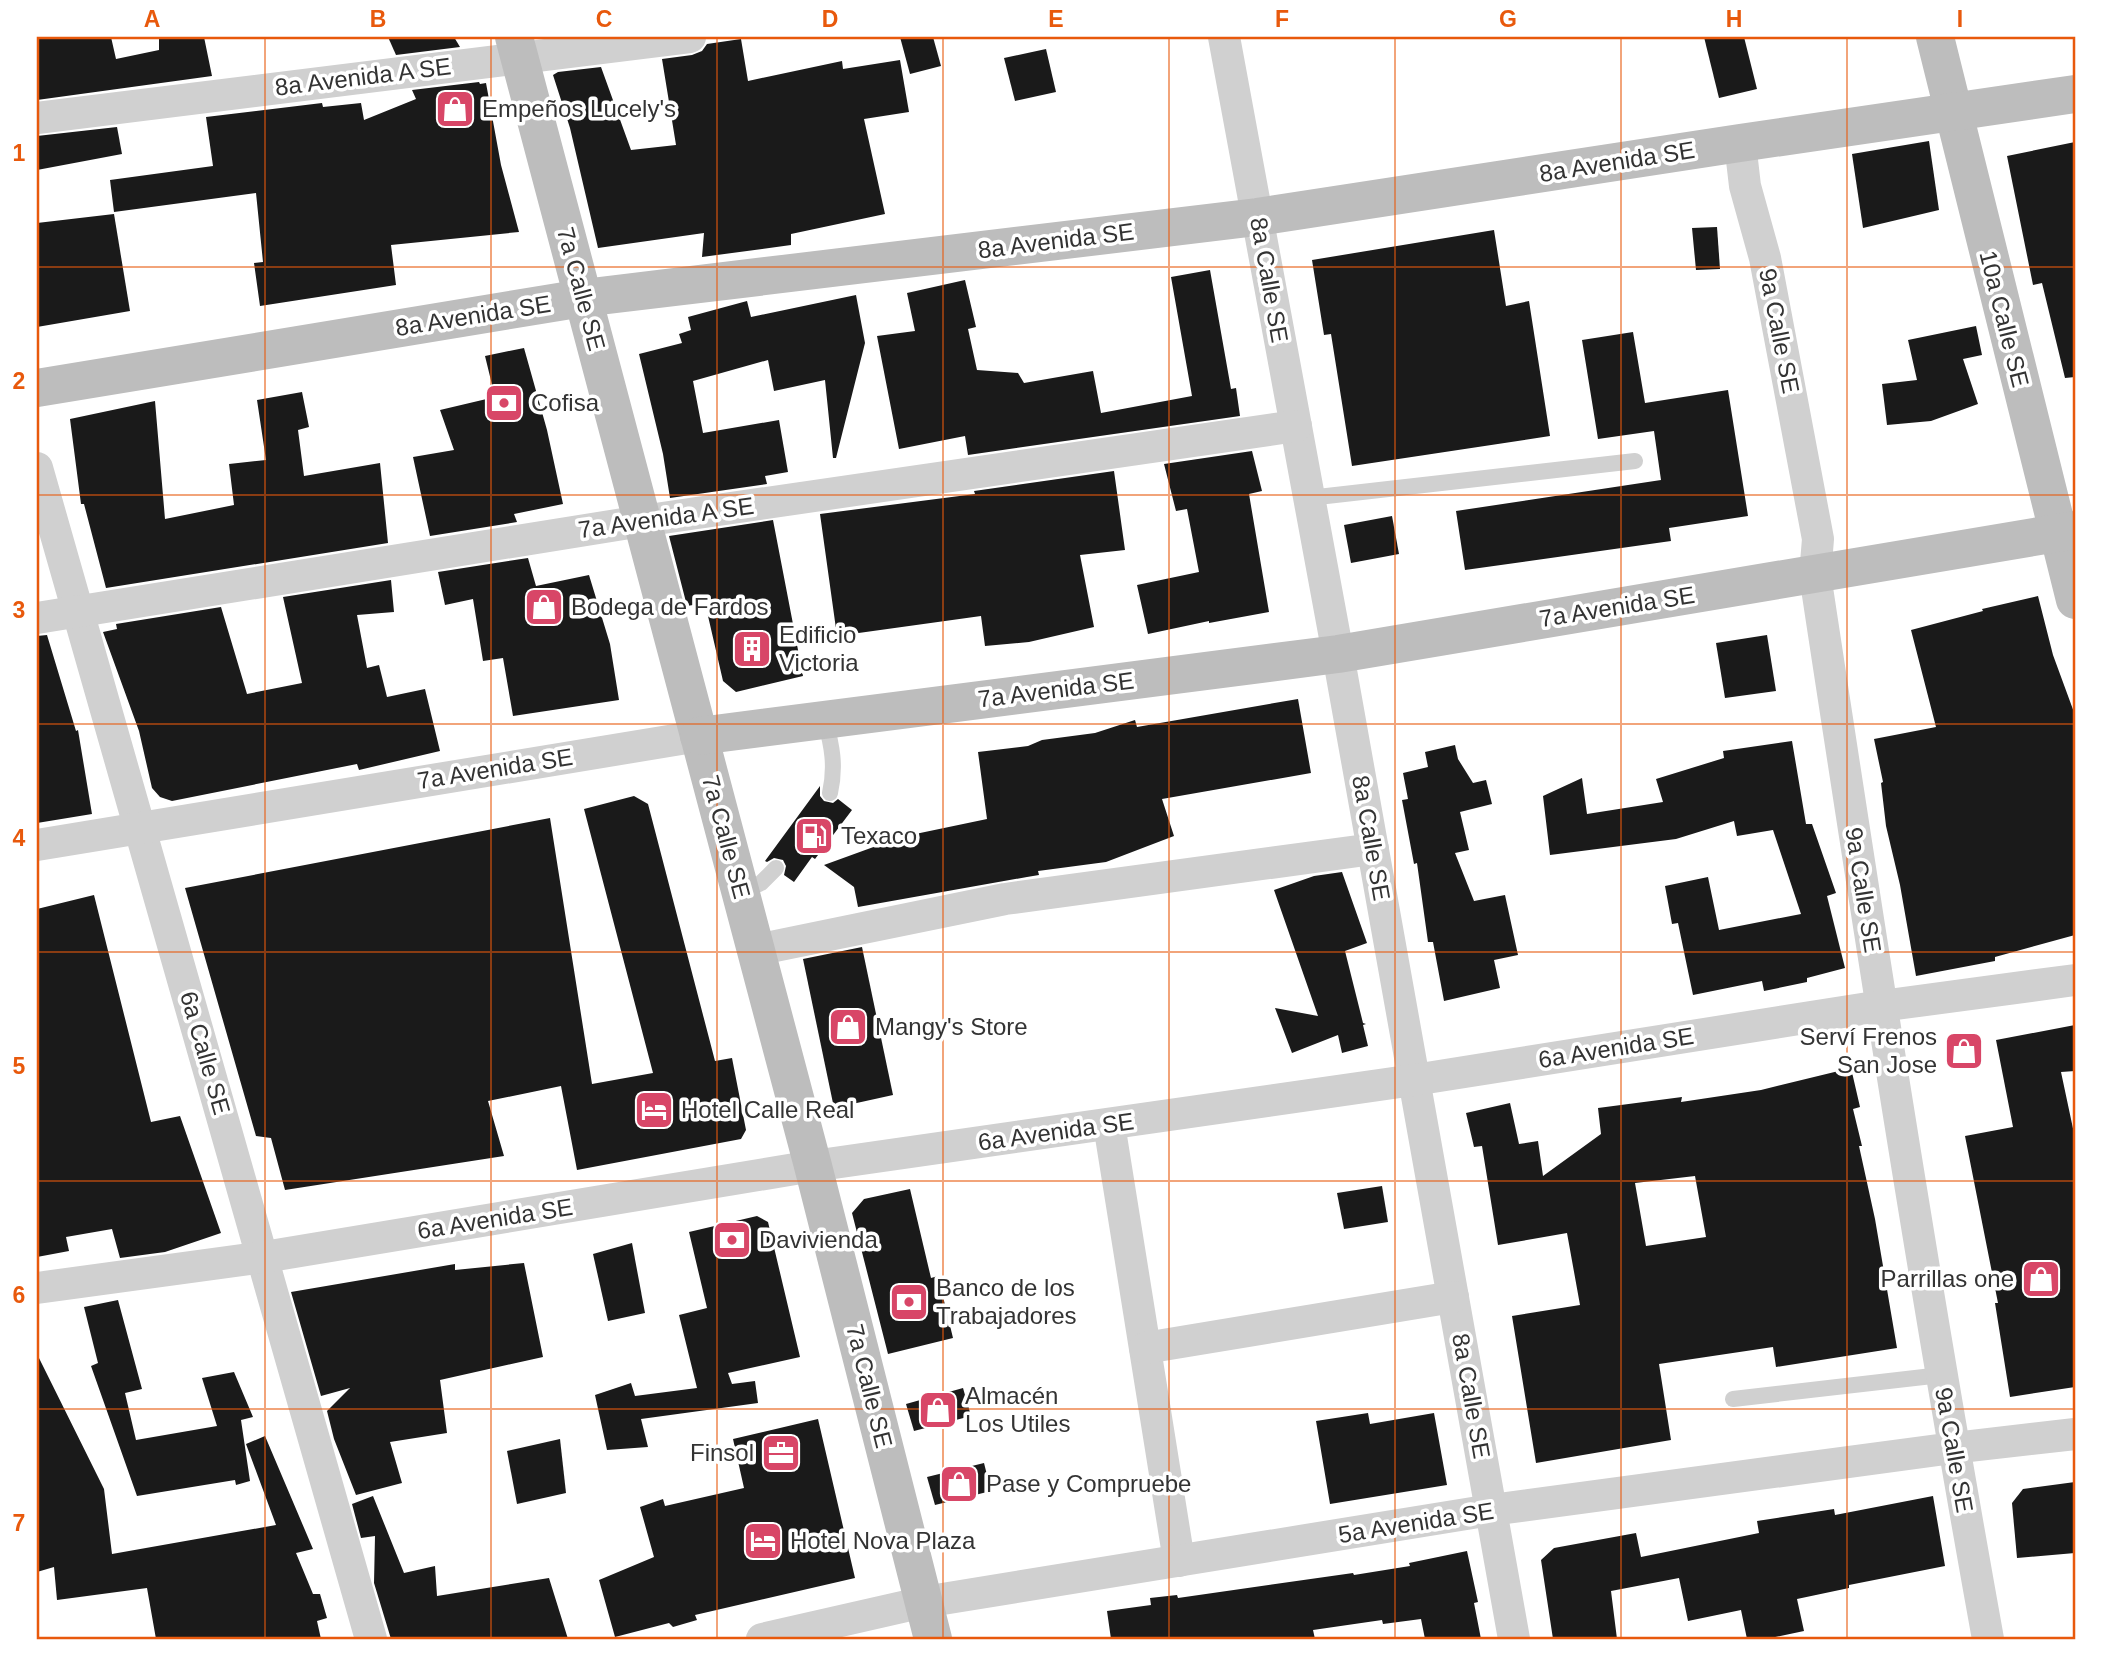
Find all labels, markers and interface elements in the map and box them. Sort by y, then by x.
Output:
text: A [144,6,160,32]
text: B [370,6,386,32]
text: C [596,6,612,32]
text: D [822,6,838,32]
text: E [1048,6,1064,32]
text: F [1275,6,1289,32]
text: G [1499,6,1517,32]
text: H [1726,6,1742,32]
text: I [1957,6,1963,32]
street label: 8a Avenida A SE [273,52,452,101]
shop icon: Empeños Lucely's [434,88,476,130]
place label: Empeños Lucely's [482,95,676,122]
street label: 8a Avenida SE [1537,136,1697,187]
text: 1 [13,140,26,166]
street label: 8a Calle SE [1245,215,1294,345]
street label: 8a Avenida SE [976,218,1136,263]
street label: 7a Calle SE [552,224,611,354]
street label: 10a Calle SE [1974,248,2035,390]
street label: 9a Calle SE [1754,266,1805,396]
street label: 8a Avenida SE [393,290,553,341]
text: 2 [13,368,25,394]
bank icon: Cofisa [483,382,525,424]
place label: Cofisa [531,389,600,416]
street label: 7a Avenida A SE [576,492,755,543]
street label: 7a Avenida SE [1537,581,1697,632]
shop icon: Bodega de Fardos [523,586,565,628]
place label: Bodega de Fardos [571,593,768,620]
text: 3 [13,597,25,623]
place label: Edificio Victoria [779,621,859,676]
building icon: Edificio Victoria [731,628,773,670]
street label: 7a Avenida SE [976,667,1136,712]
street label: 7a Avenida SE [415,743,575,794]
street label: 7a Calle SE [697,772,756,902]
street label: 8a Calle SE [1347,773,1396,903]
fuel station icon: Texaco [793,815,835,857]
place label: Texaco [841,822,917,849]
text: 4 [13,825,26,851]
street label: 9a Calle SE [1840,825,1887,955]
street label: 6a Calle SE [175,988,236,1118]
shop icon: Mangy's Store [827,1006,869,1048]
place label: Mangy's Store [875,1013,1028,1040]
street label: 6a Avenida SE [1536,1022,1696,1073]
place label: Serví Frenos San Jose [1800,1023,1937,1078]
shop icon: Serví Frenos San Jose [1943,1030,1985,1072]
text: 5 [13,1053,26,1079]
hotel icon: Hotel Calle Real [633,1089,675,1131]
place label: Hotel Calle Real [681,1096,854,1123]
street label: 6a Avenida SE [976,1107,1136,1156]
street label: 6a Avenida SE [415,1193,575,1244]
bank icon: Davivienda [711,1219,753,1261]
place label: Davivienda [759,1226,878,1253]
shop icon: Parrillas one [2020,1258,2062,1300]
place label: Parrillas one [1881,1265,2014,1292]
place label: Banco de los Trabajadores [936,1274,1077,1329]
bank icon: Banco de los Trabajadores [888,1281,930,1323]
text: 6 [13,1282,25,1308]
street label: 7a Calle SE [841,1321,898,1451]
street label: 8a Calle SE [1447,1331,1496,1461]
place label: Almacén Los Utiles [965,1382,1070,1437]
street label: 9a Calle SE [1930,1385,1979,1515]
shop icon: Almacén Los Utiles [917,1389,959,1431]
office icon: Finsol [760,1432,802,1474]
place label: Finsol [690,1439,754,1466]
shop icon: Pase y Compruebe [938,1463,980,1505]
place label: Pase y Compruebe [986,1470,1191,1497]
street label: 5a Avenida SE [1336,1497,1496,1548]
text: 7 [13,1510,25,1536]
hotel icon: Hotel Nova Plaza [742,1520,784,1562]
place label: Hotel Nova Plaza [790,1527,976,1554]

